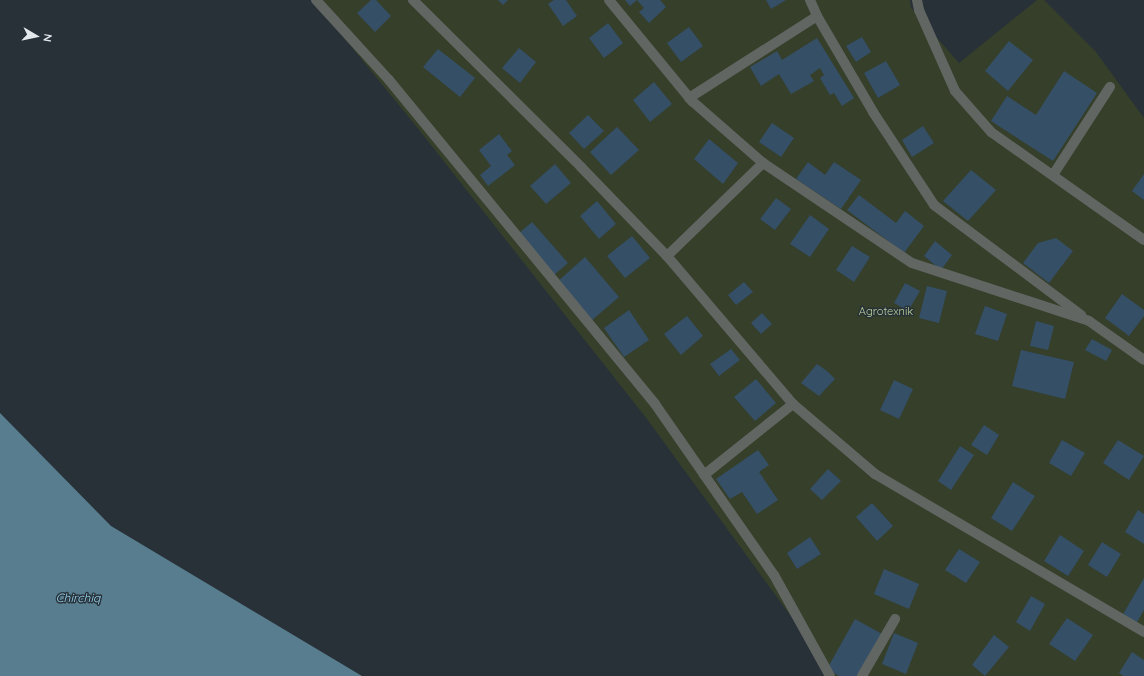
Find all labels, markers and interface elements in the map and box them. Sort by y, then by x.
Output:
north arrow [16,16,56,56]
text: N [40,33,55,43]
park label: Agrotexnik [859,304,913,318]
water label: Chirchiq [56,591,100,605]

